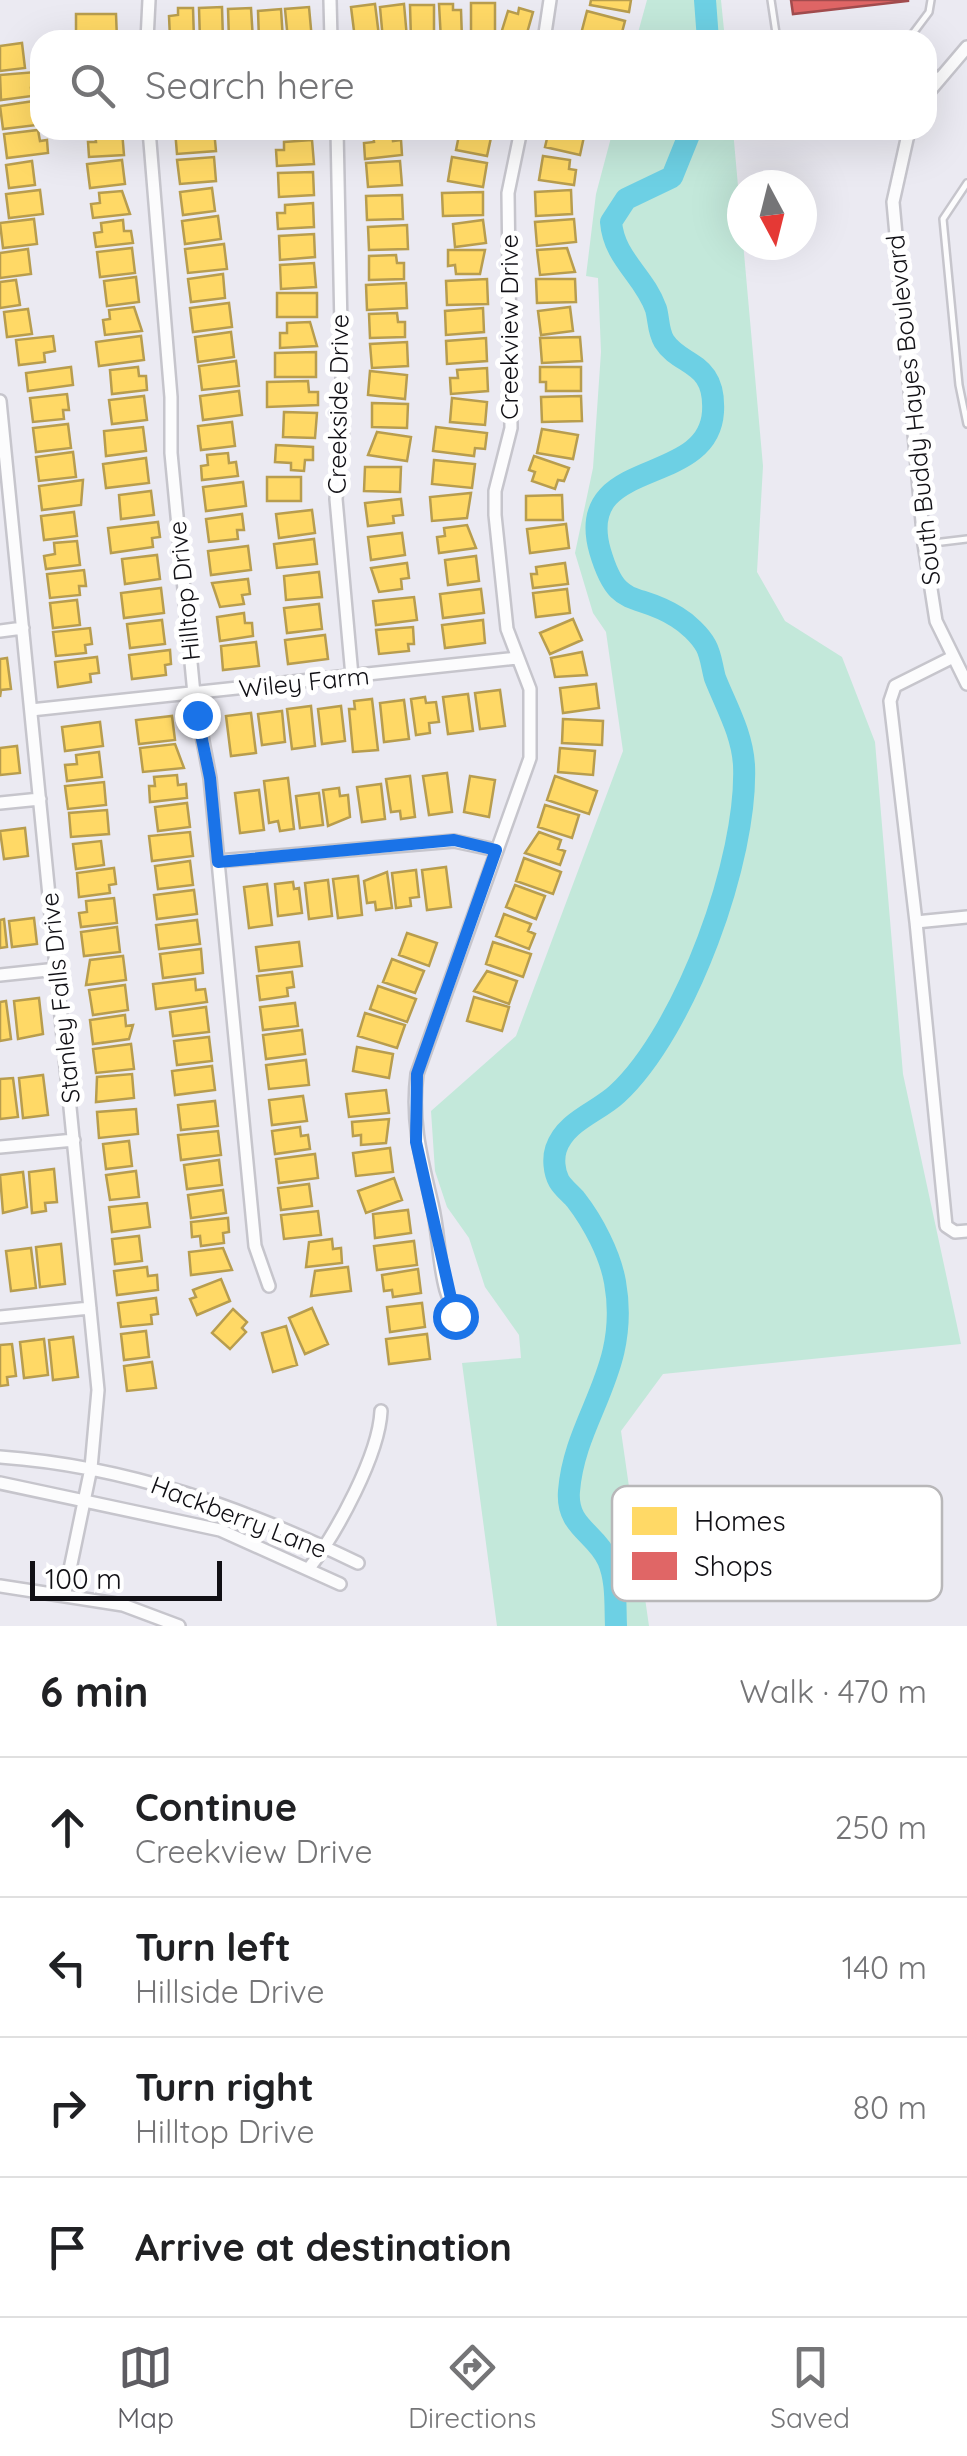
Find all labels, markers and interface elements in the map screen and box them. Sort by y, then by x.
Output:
search box [30,30,937,140]
icon: search [65,58,120,113]
text: Search here [145,61,355,109]
north arrow [727,170,817,260]
street label: South Buddy Hayes Boulevard [879,233,946,587]
street label: Creekview Drive [493,234,524,420]
street label: Creekside Drive [320,314,355,494]
street label: Hilltop Drive [161,520,206,662]
street label: Wiley Farm [237,659,371,704]
route end [175,693,221,739]
street label: Stanley Falls Drive [33,891,86,1105]
route start [433,1294,479,1340]
street label: Hackberry Lane [147,1469,332,1564]
legend [612,1486,942,1601]
text: Homes [694,1503,786,1538]
text: Shops [694,1548,773,1583]
scale bar [30,1556,222,1600]
text: 100 m [45,1561,122,1596]
text: 6 min [40,1665,149,1718]
text: Walk · 470 m [740,1671,927,1711]
text: Continue [135,1783,297,1831]
icon: ahead [40,1800,95,1855]
text: 250 m [835,1807,927,1847]
text: Creekview Drive [135,1831,372,1871]
text: Turn left [135,1923,291,1971]
icon: left [40,1940,95,1995]
text: 140 m [842,1947,927,1987]
text: Hillside Drive [135,1971,325,2011]
text: Turn right [135,2063,314,2111]
icon: right [40,2080,95,2135]
text: 80 m [853,2087,927,2127]
text: Hilltop Drive [135,2111,315,2151]
icon: arrive [40,2220,95,2275]
text: Arrive at destination [135,2223,512,2271]
tab: Map [117,2340,174,2435]
tab: Directions [408,2340,536,2435]
tab: Saved [770,2340,850,2435]

